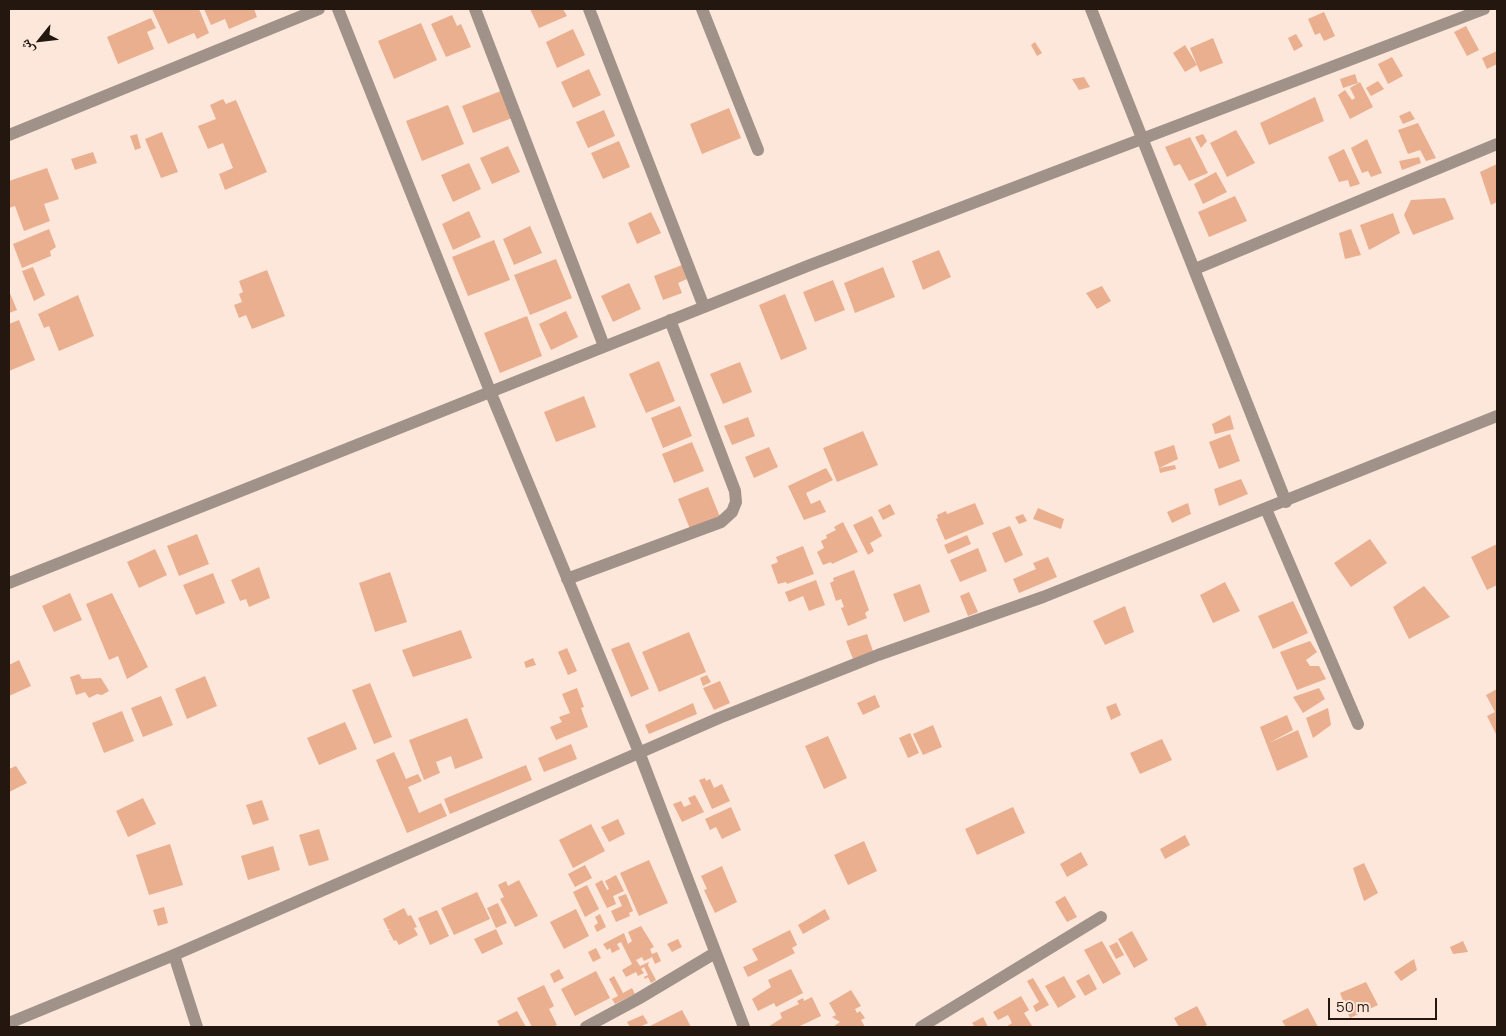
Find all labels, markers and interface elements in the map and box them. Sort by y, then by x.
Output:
north arrow [15,15,65,65]
text: ش [15,36,38,59]
scale bar [1331,988,1440,1020]
text: 50 m [1336,996,1370,1017]

